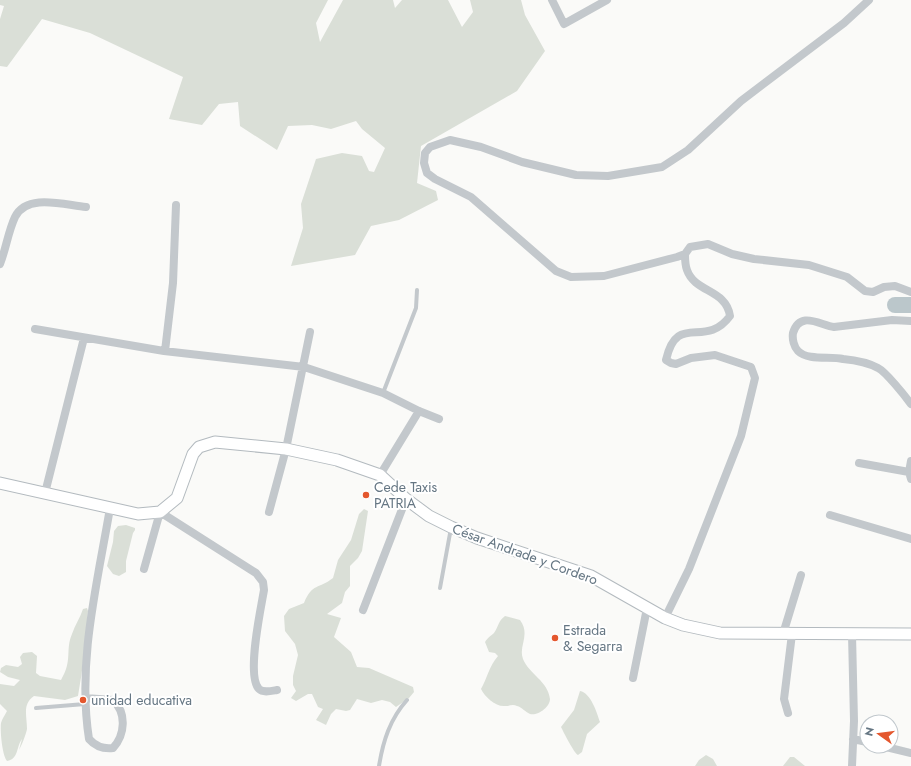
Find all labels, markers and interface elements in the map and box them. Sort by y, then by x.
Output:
place label: Cede Taxis PATRIA [374,477,438,513]
marker: Cede Taxis PATRIA [361,490,371,500]
street label: César Andrade y Cordero [449,518,601,590]
place label: Estrada & Segarra [563,620,623,656]
marker: Estrada & Segarra [550,633,560,643]
place label: unidad educativa [91,690,192,710]
marker: unidad educativa [78,695,88,705]
north arrow [859,714,899,754]
text: N [860,725,878,738]

